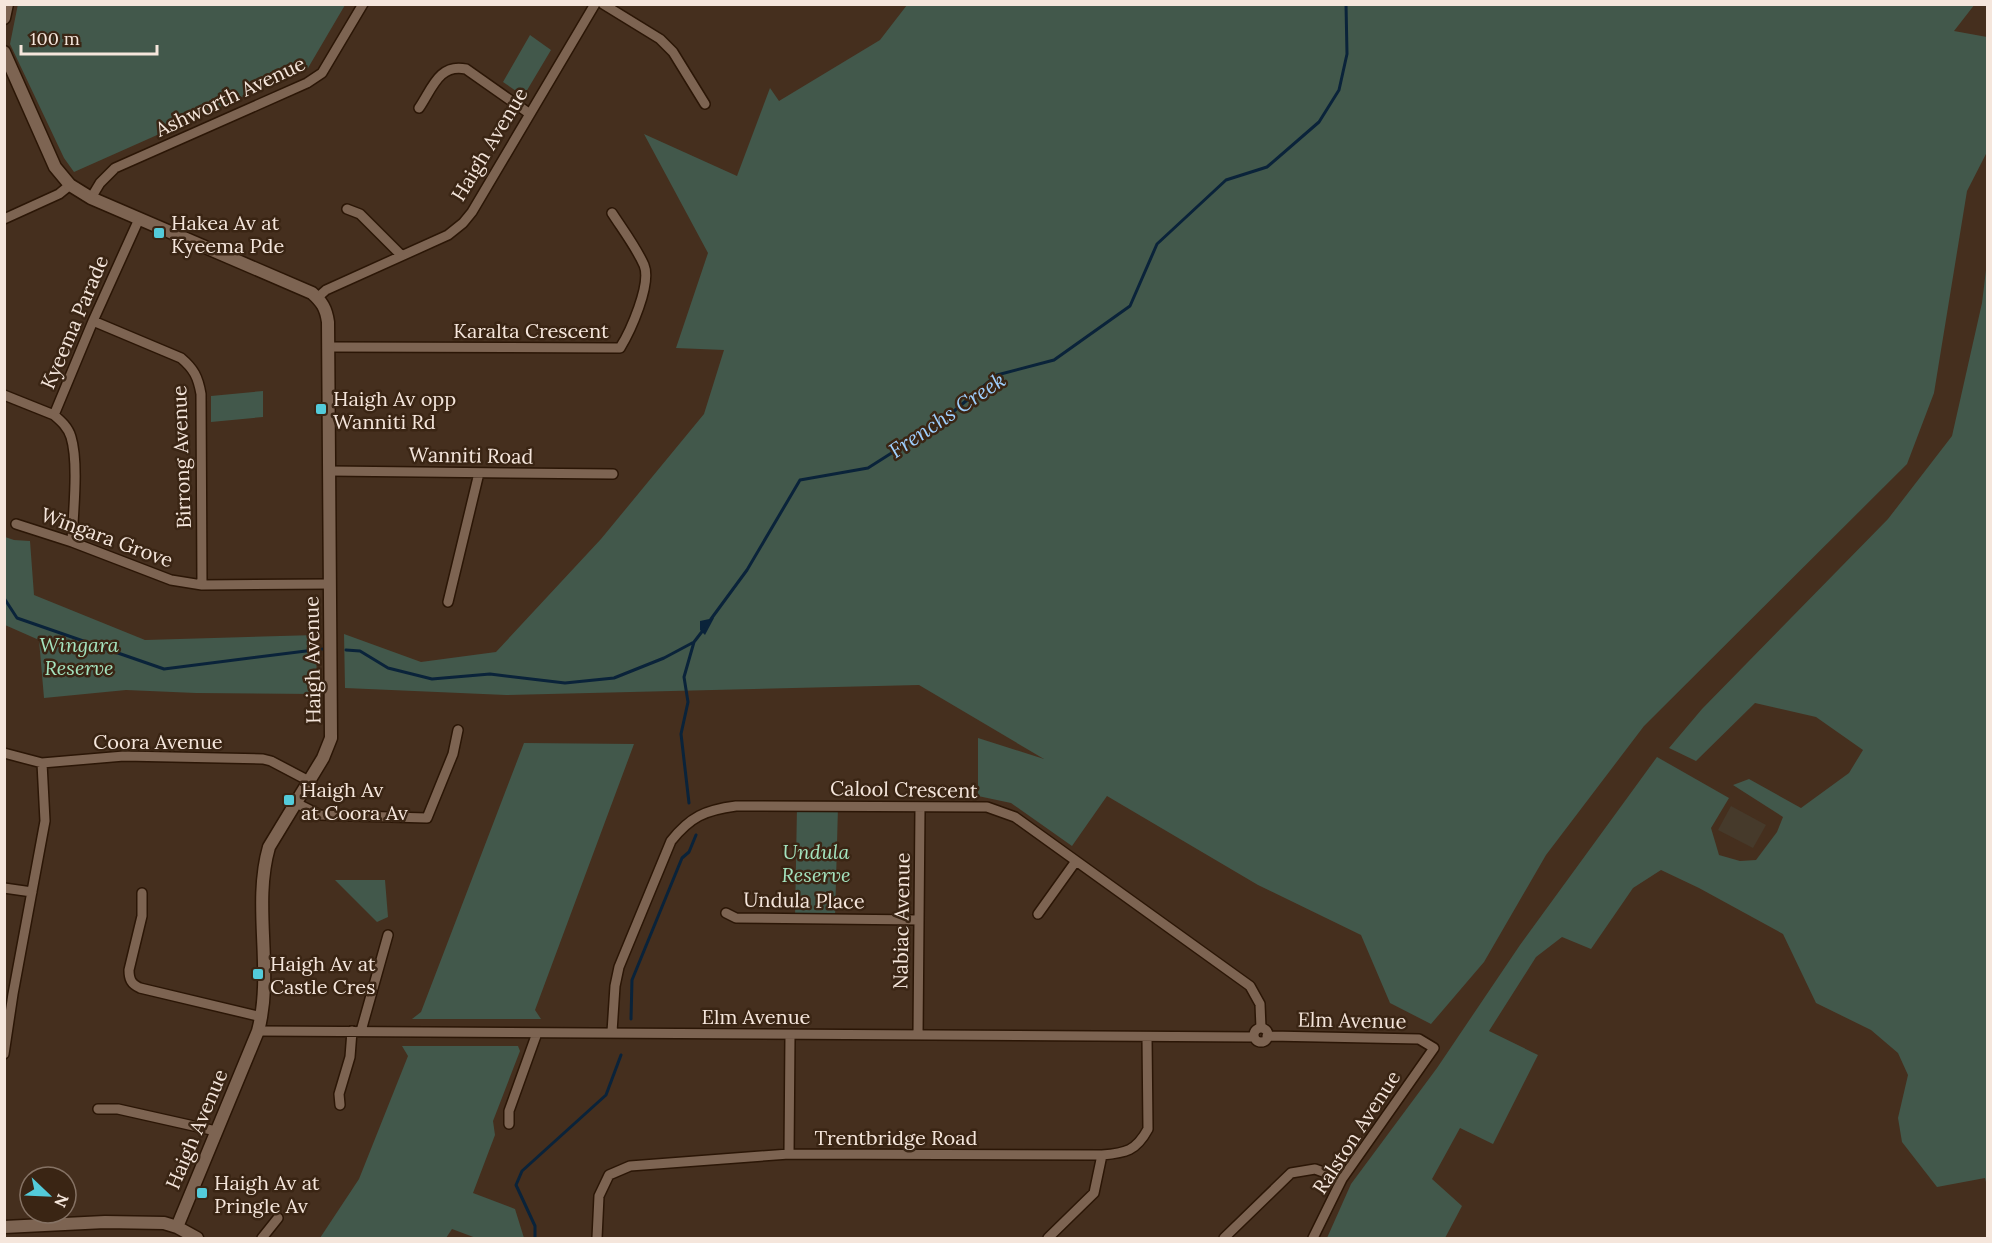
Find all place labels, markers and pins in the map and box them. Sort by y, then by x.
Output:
place label: Hakea Av at Kyeema Pde [171,210,284,258]
marker: Hakea Av at Kyeema Pde [152,226,166,240]
place label: Haigh Av opp Wanniti Rd [333,386,456,434]
marker: Haigh Av opp Wanniti Rd [314,402,328,416]
place label: Haigh Av at Coora Av [301,777,409,825]
marker: Haigh Av at Coora Av [282,793,296,807]
place label: Haigh Av at Castle Cres [270,951,376,999]
marker: Haigh Av at Castle Cres [251,967,265,981]
place label: Haigh Av at Pringle Av [214,1170,320,1218]
marker: Haigh Av at Pringle Av [195,1186,209,1200]

